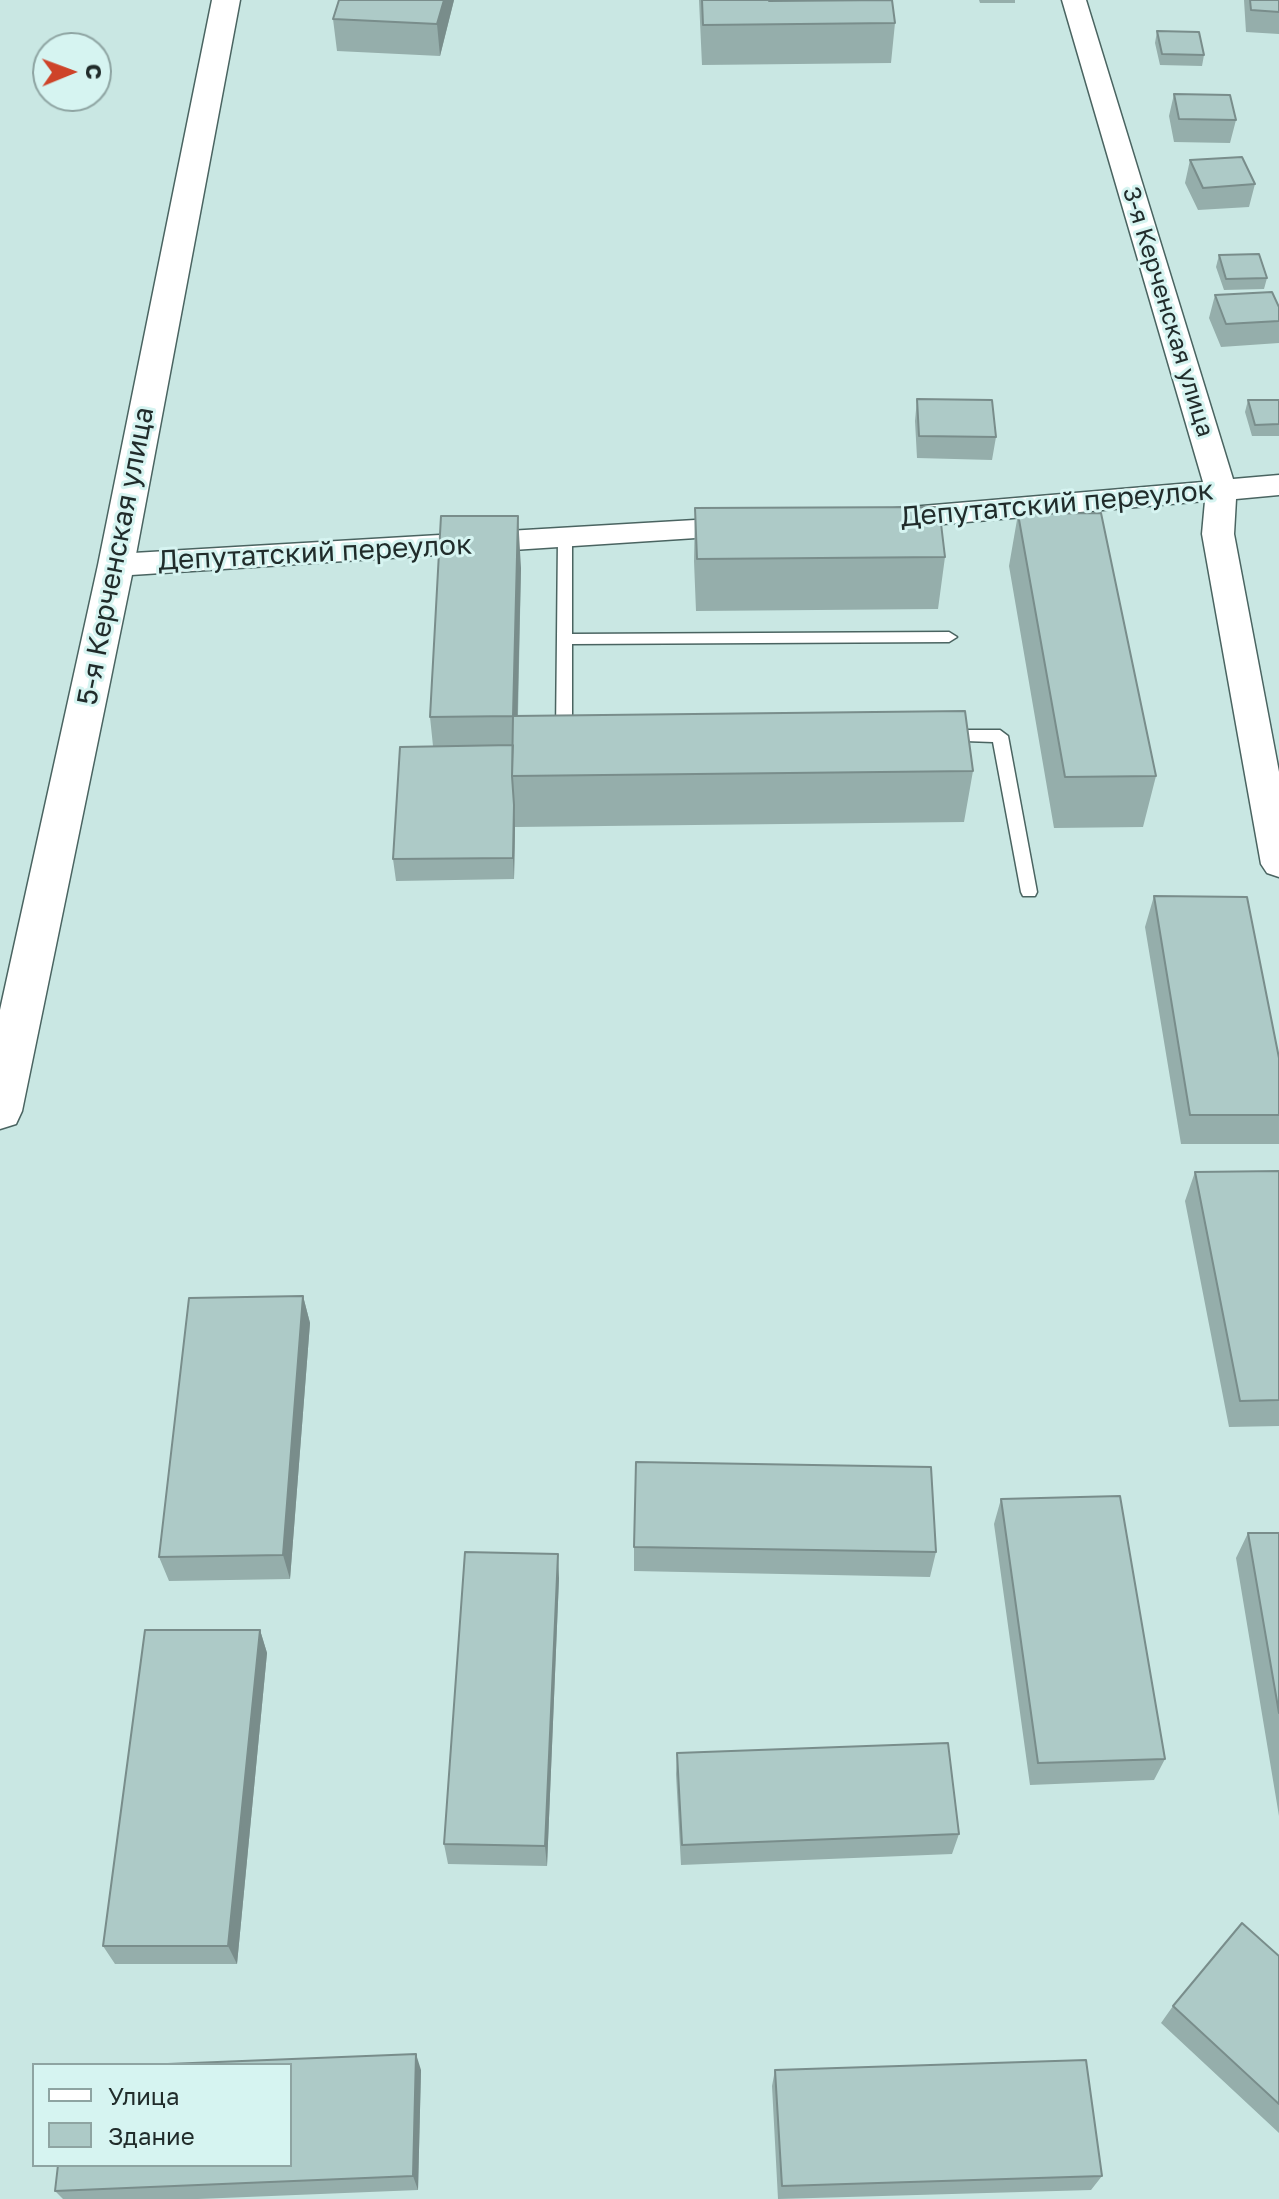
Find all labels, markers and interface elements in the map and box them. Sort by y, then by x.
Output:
north arrow [32,32,112,112]
text: С [81,64,108,80]
street label: 3-я Керченская улица [1116,184,1220,440]
street label: 5-я Керченская улица [71,404,161,708]
street label: Депутатский переулок [899,474,1215,534]
street label: Депутатский переулок [157,528,473,578]
legend [32,2063,292,2167]
text: Улица [108,2081,180,2110]
text: Здание [108,2121,195,2150]

